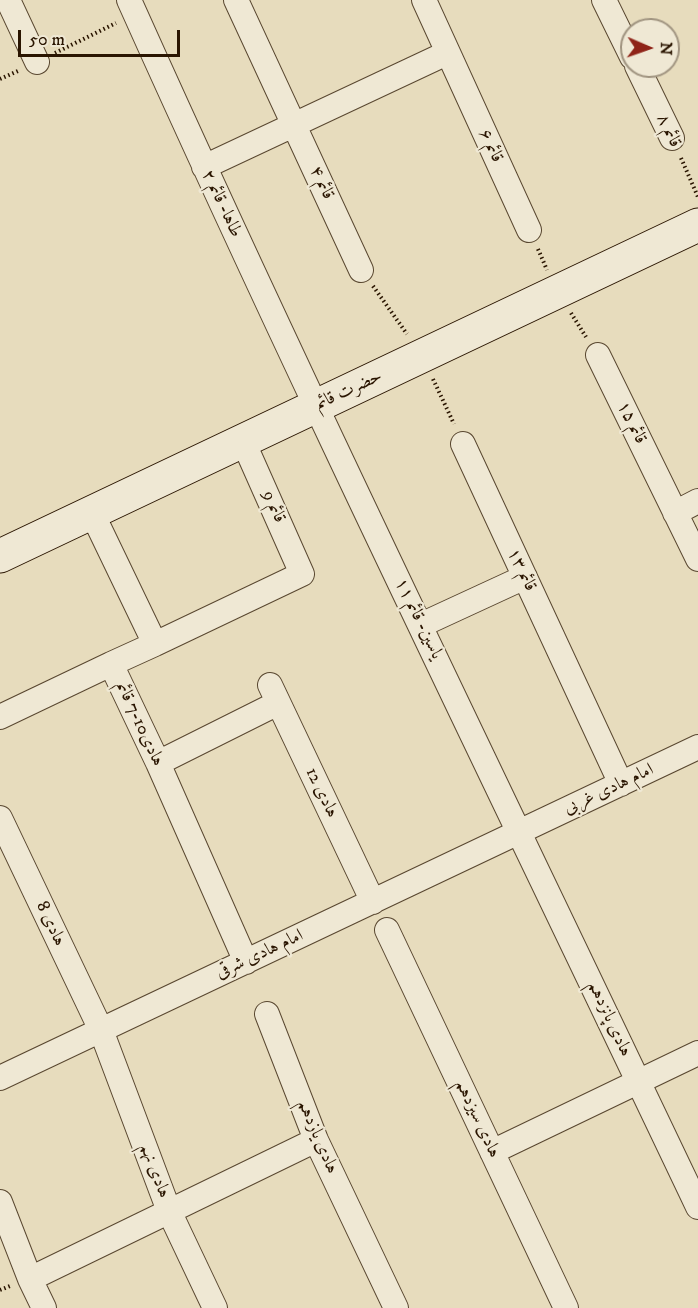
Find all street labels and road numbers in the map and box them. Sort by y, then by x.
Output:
street label: قائم ۸ [651,111,685,151]
street label: قائم ۶ [473,126,507,166]
street label: قائم ۴ [304,163,338,203]
street label: طاها- قائم ۲ [196,167,246,241]
street label: حضرت قائم [312,366,386,416]
street label: قائم ۱۵ [611,398,651,448]
street label: قائم 9 [256,488,290,526]
street label: قائم ۱۳ [502,545,540,595]
street label: یاسین- قائم ۱۱ [389,575,447,663]
street label: هادی10-7 قائم [110,678,168,770]
street label: امام هادی غربی [561,760,657,820]
street label: 12 هادی [300,764,342,822]
street label: هادی 8 [30,898,70,950]
street label: امام هادی شرقی [213,925,307,985]
street label: هادی پانزدهم [582,978,636,1060]
street label: هادی سیزدهم [450,1077,504,1161]
street label: هادی یازدهم [292,1097,342,1177]
street label: هادی نهم [134,1141,174,1201]

